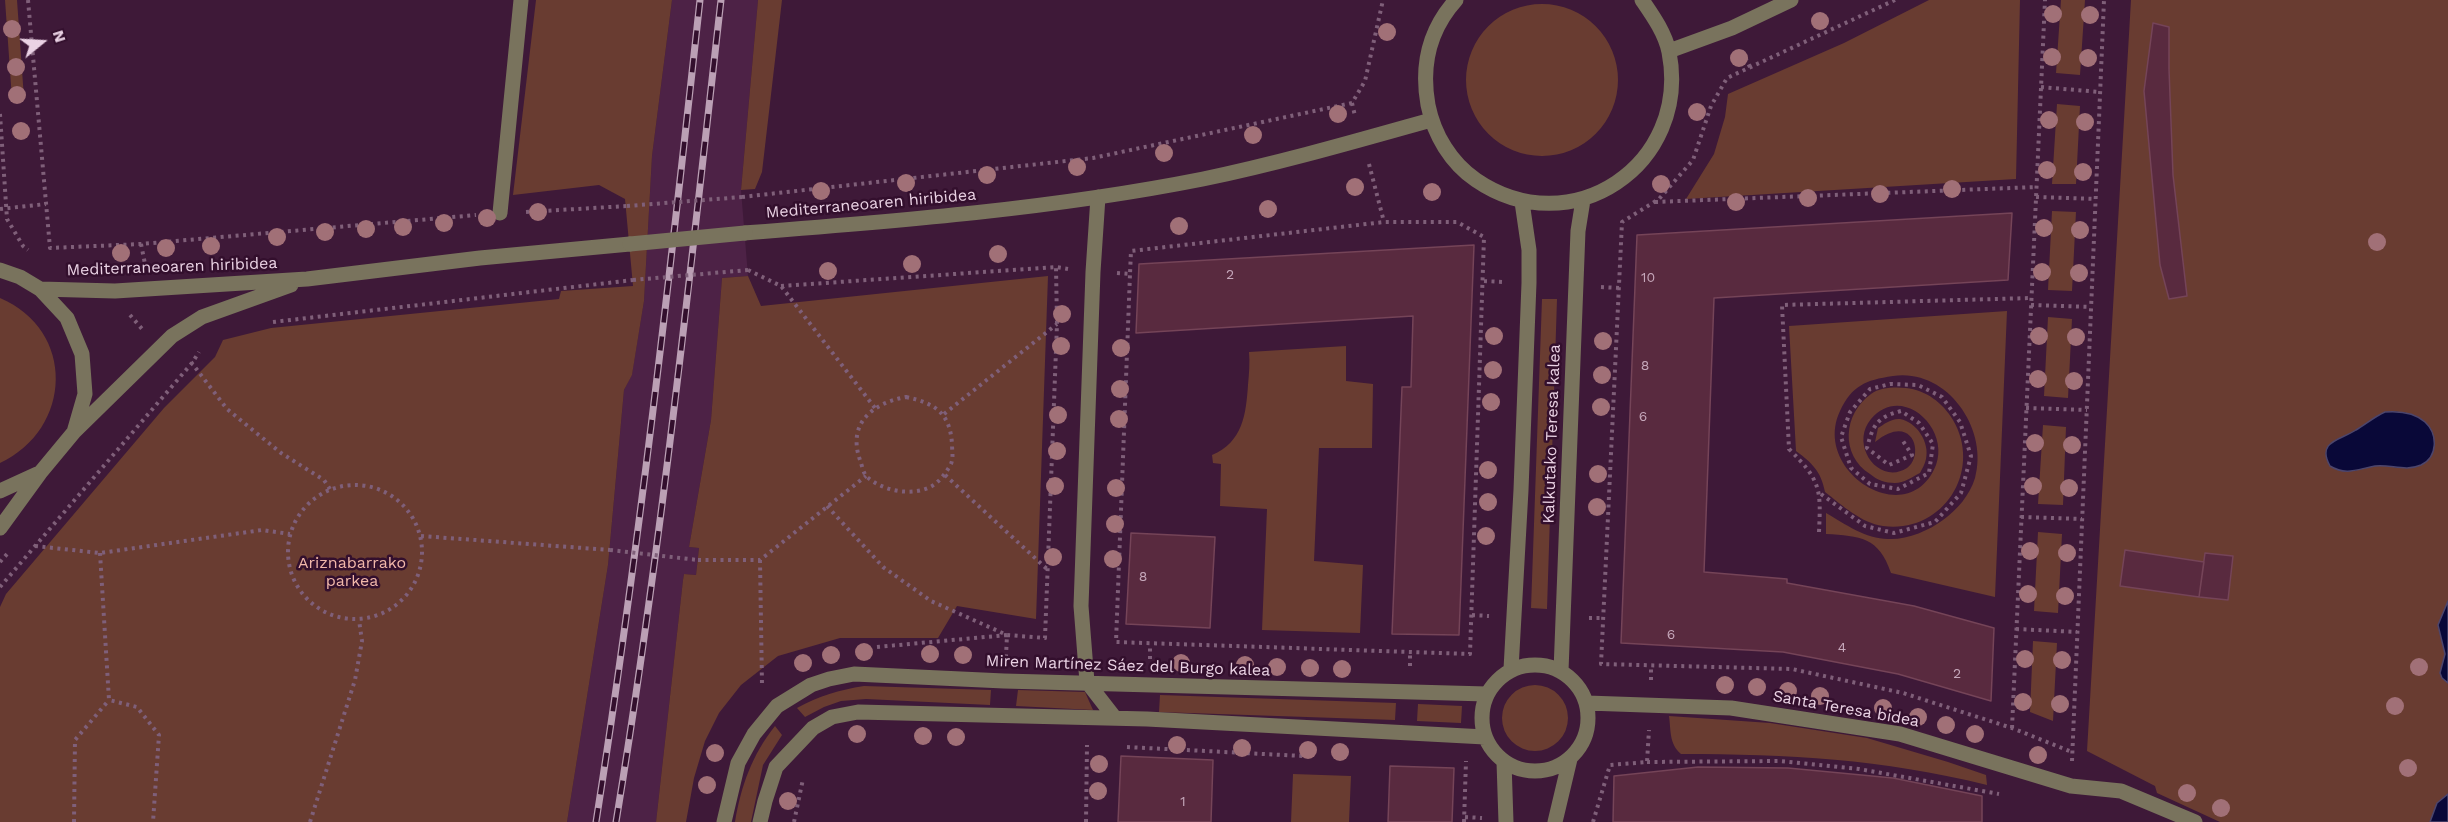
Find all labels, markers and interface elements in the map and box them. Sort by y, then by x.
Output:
north arrow [12,12,72,72]
text: N [49,28,70,45]
street label: Mediterraneoaren hiribidea [765,185,977,223]
street label: Mediterraneoaren hiribidea [66,254,278,280]
house number: 2 [1226,267,1234,283]
house number: 10 [1641,270,1655,286]
street label: Kalkutako Teresa kalea [1539,344,1565,524]
house number: 8 [1641,358,1649,374]
house number: 6 [1639,409,1647,425]
park label: Ariznabarrako parkea [298,553,406,591]
house number: 8 [1139,569,1147,585]
house number: 6 [1667,627,1675,643]
house number: 4 [1838,640,1846,656]
street label: Miren Martínez Sáez del Burgo kalea [985,651,1271,681]
house number: 2 [1953,666,1961,682]
street label: Santa Teresa bidea [1771,687,1921,731]
house number: 1 [1180,794,1186,810]

